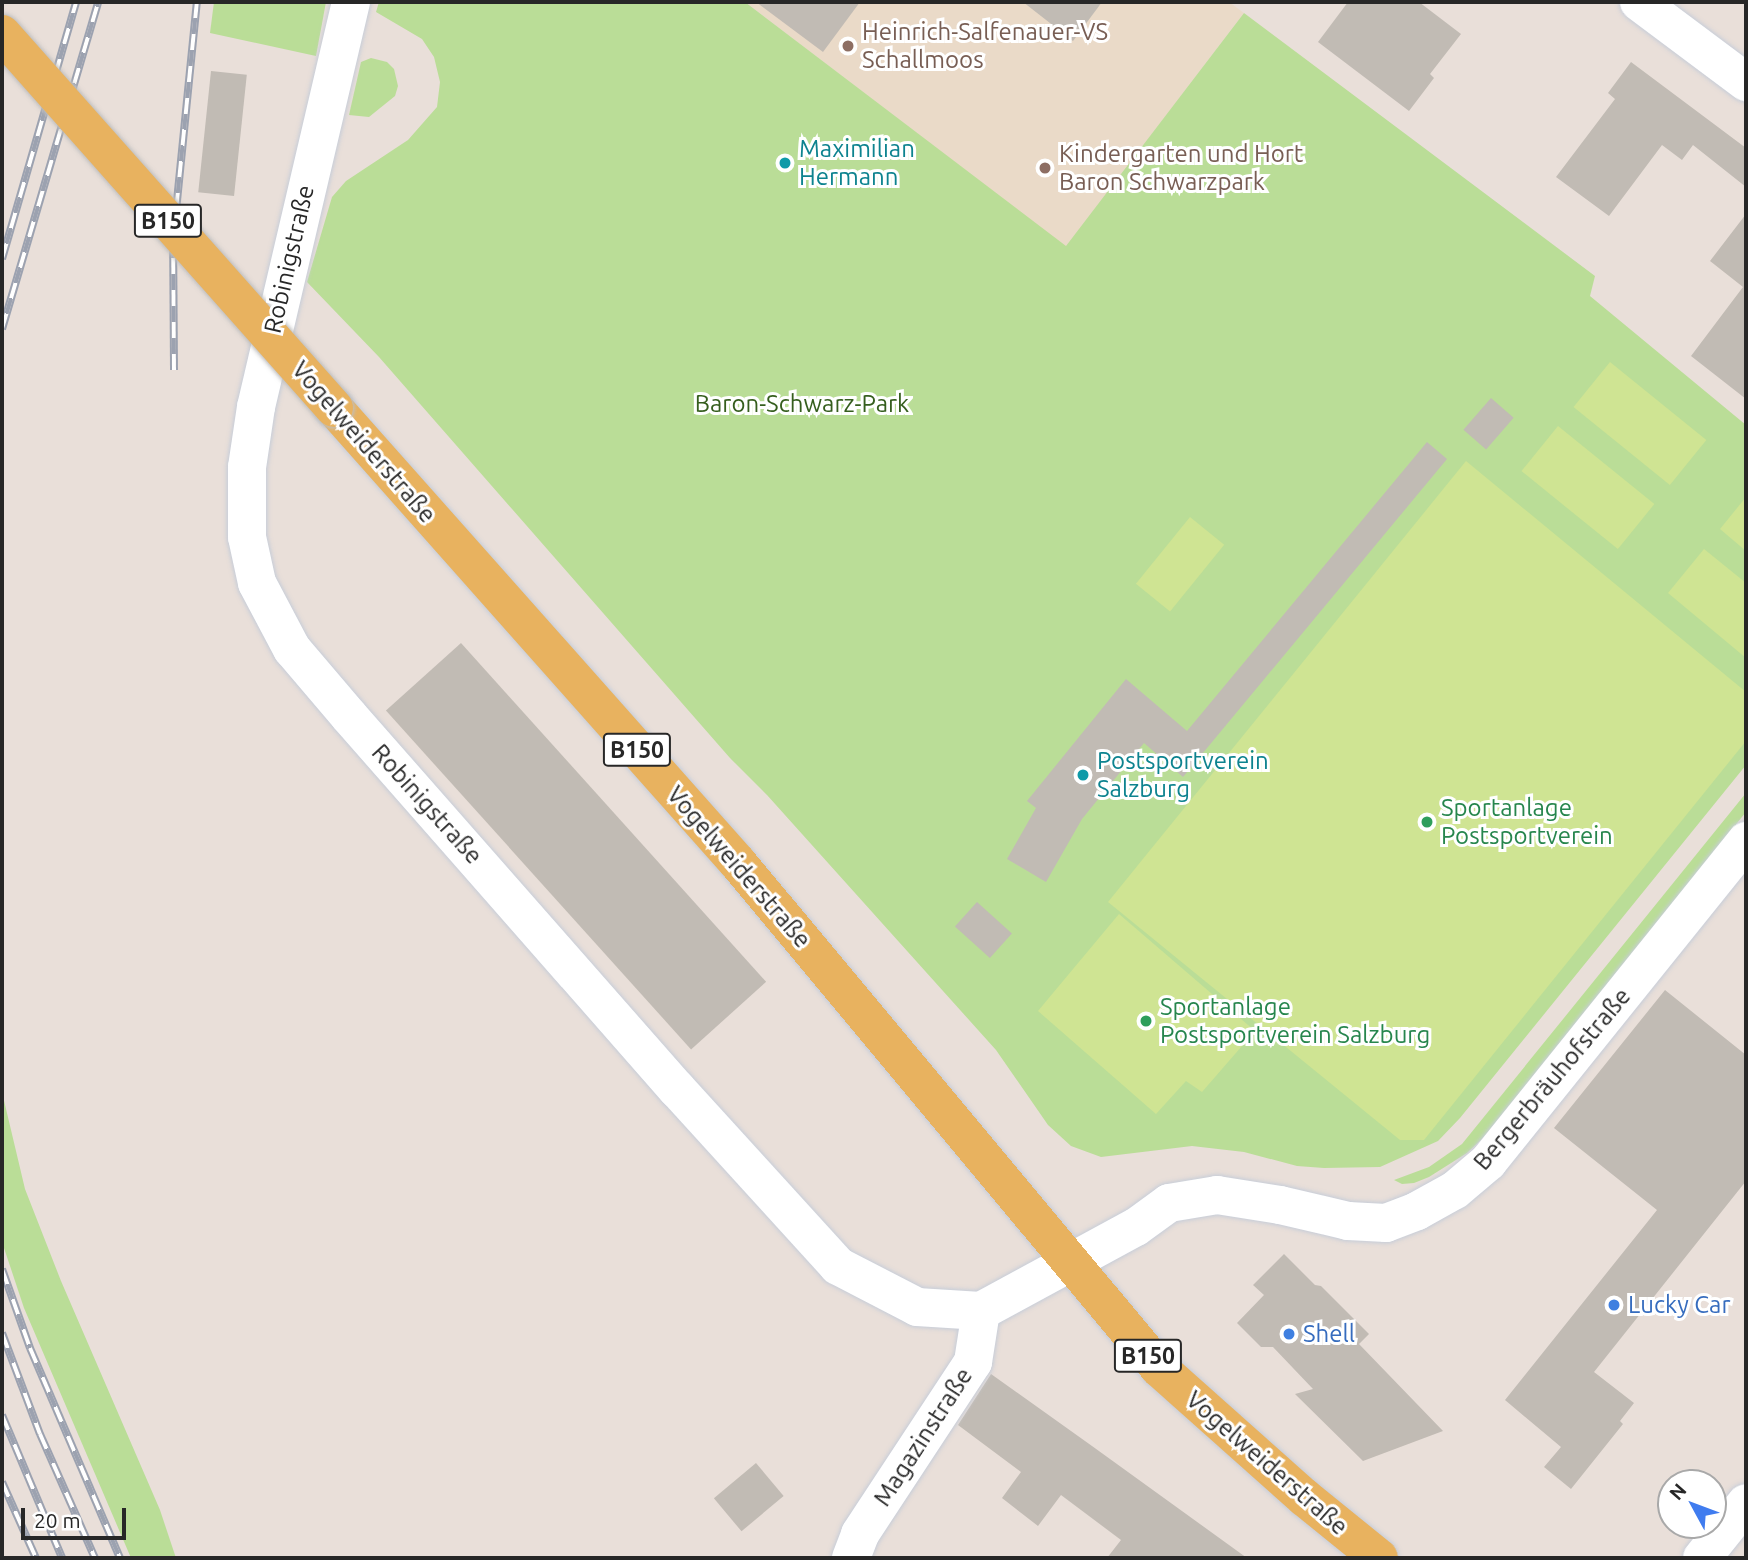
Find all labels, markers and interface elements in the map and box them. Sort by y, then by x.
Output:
place label: Heinrich-Salfenauer-VS Schallmoos [862,18,1108,74]
marker: Heinrich-Salfenauer-VS Schallmoos [840,38,856,54]
place label: Maximilian Hermann [799,135,915,191]
place label: Kindergarten und Hort Baron Schwarzpark [1059,140,1303,196]
marker: Maximilian Hermann [777,155,793,171]
marker: Kindergarten und Hort Baron Schwarzpark [1037,160,1053,176]
street label: Robinigstraße [258,182,320,336]
road number: B150 [133,202,203,241]
street label: Vogelweiderstraße [286,355,442,529]
park label: Baron-Schwarz-Park [695,390,909,418]
road number: B150 [602,730,672,770]
street label: Robinigstraße [366,738,488,870]
place label: Postsportverein Salzburg [1097,747,1269,803]
marker: Postsportverein Salzburg [1075,767,1091,783]
street label: Vogelweiderstraße [661,780,817,954]
place label: Sportanlage Postsportverein [1441,794,1613,850]
marker: Sportanlage Postsportverein [1419,814,1435,830]
street label: Bergerbräuhofstraße [1467,982,1637,1176]
place label: Sportanlage Postsportverein Salzburg [1160,993,1430,1049]
marker: Sportanlage Postsportverein Salzburg [1138,1013,1154,1029]
place label: Lucky Car [1628,1291,1730,1319]
marker: Lucky Car [1606,1297,1622,1313]
place label: Shell [1303,1320,1355,1348]
marker: Shell [1281,1326,1297,1342]
road number: B150 [1113,1336,1183,1376]
street label: Magazinstraße [868,1363,978,1511]
street label: Vogelweiderstraße [1180,1385,1354,1541]
north arrow [1657,1469,1727,1539]
text: N [1665,1479,1691,1504]
scale bar [24,1494,130,1538]
text: 20 m [34,1508,81,1532]

